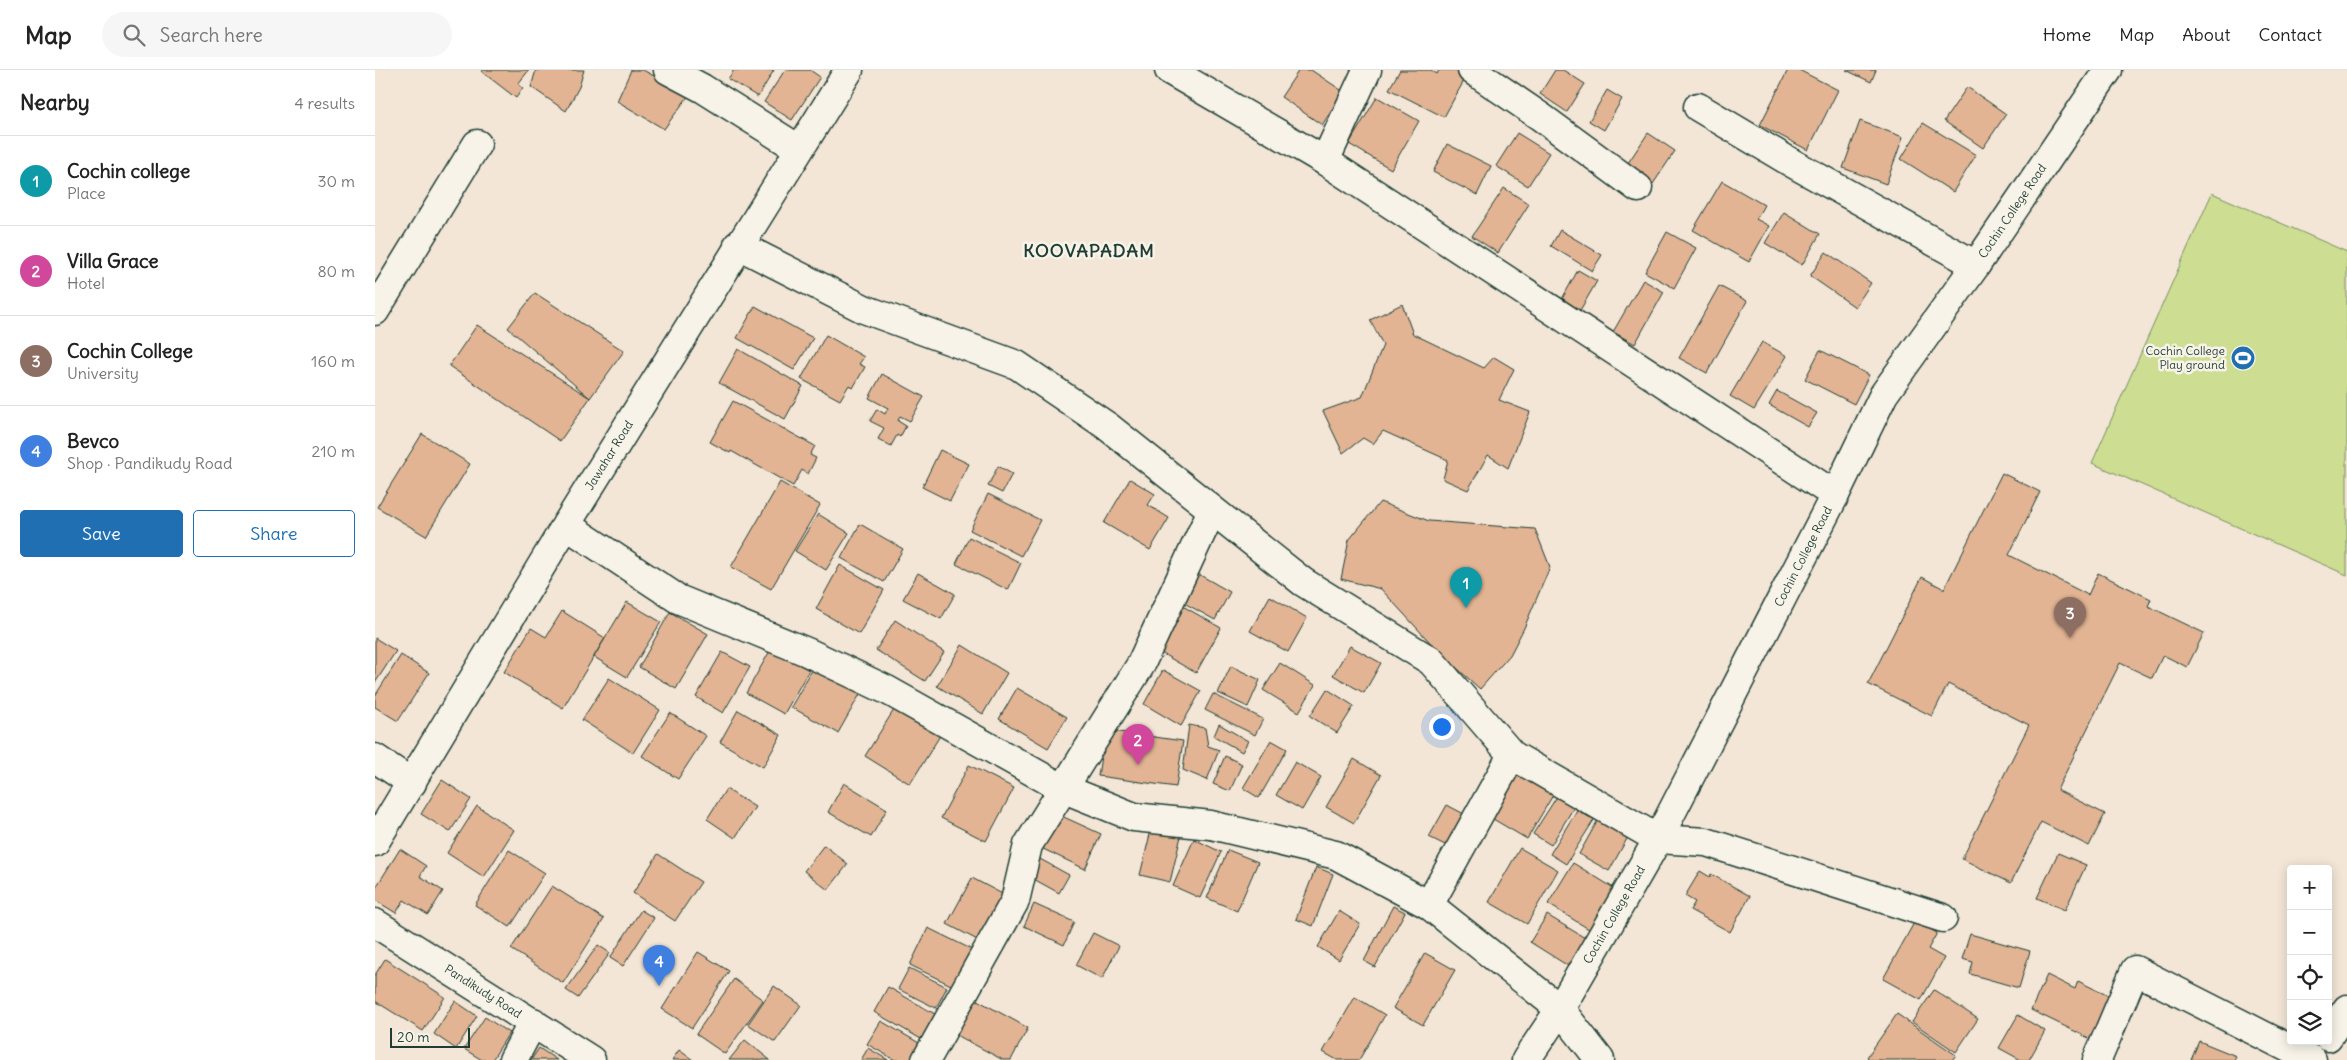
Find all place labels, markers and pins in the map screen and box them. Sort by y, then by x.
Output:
place label: Cochin College Play ground [2145,343,2225,372]
sports icon: Cochin College Play ground [2230,345,2256,371]
pin: 1 [1450,567,1482,608]
pin: 3 [2054,597,2086,638]
pin: 2 [1122,724,1154,765]
pin: 4 [643,945,675,986]

